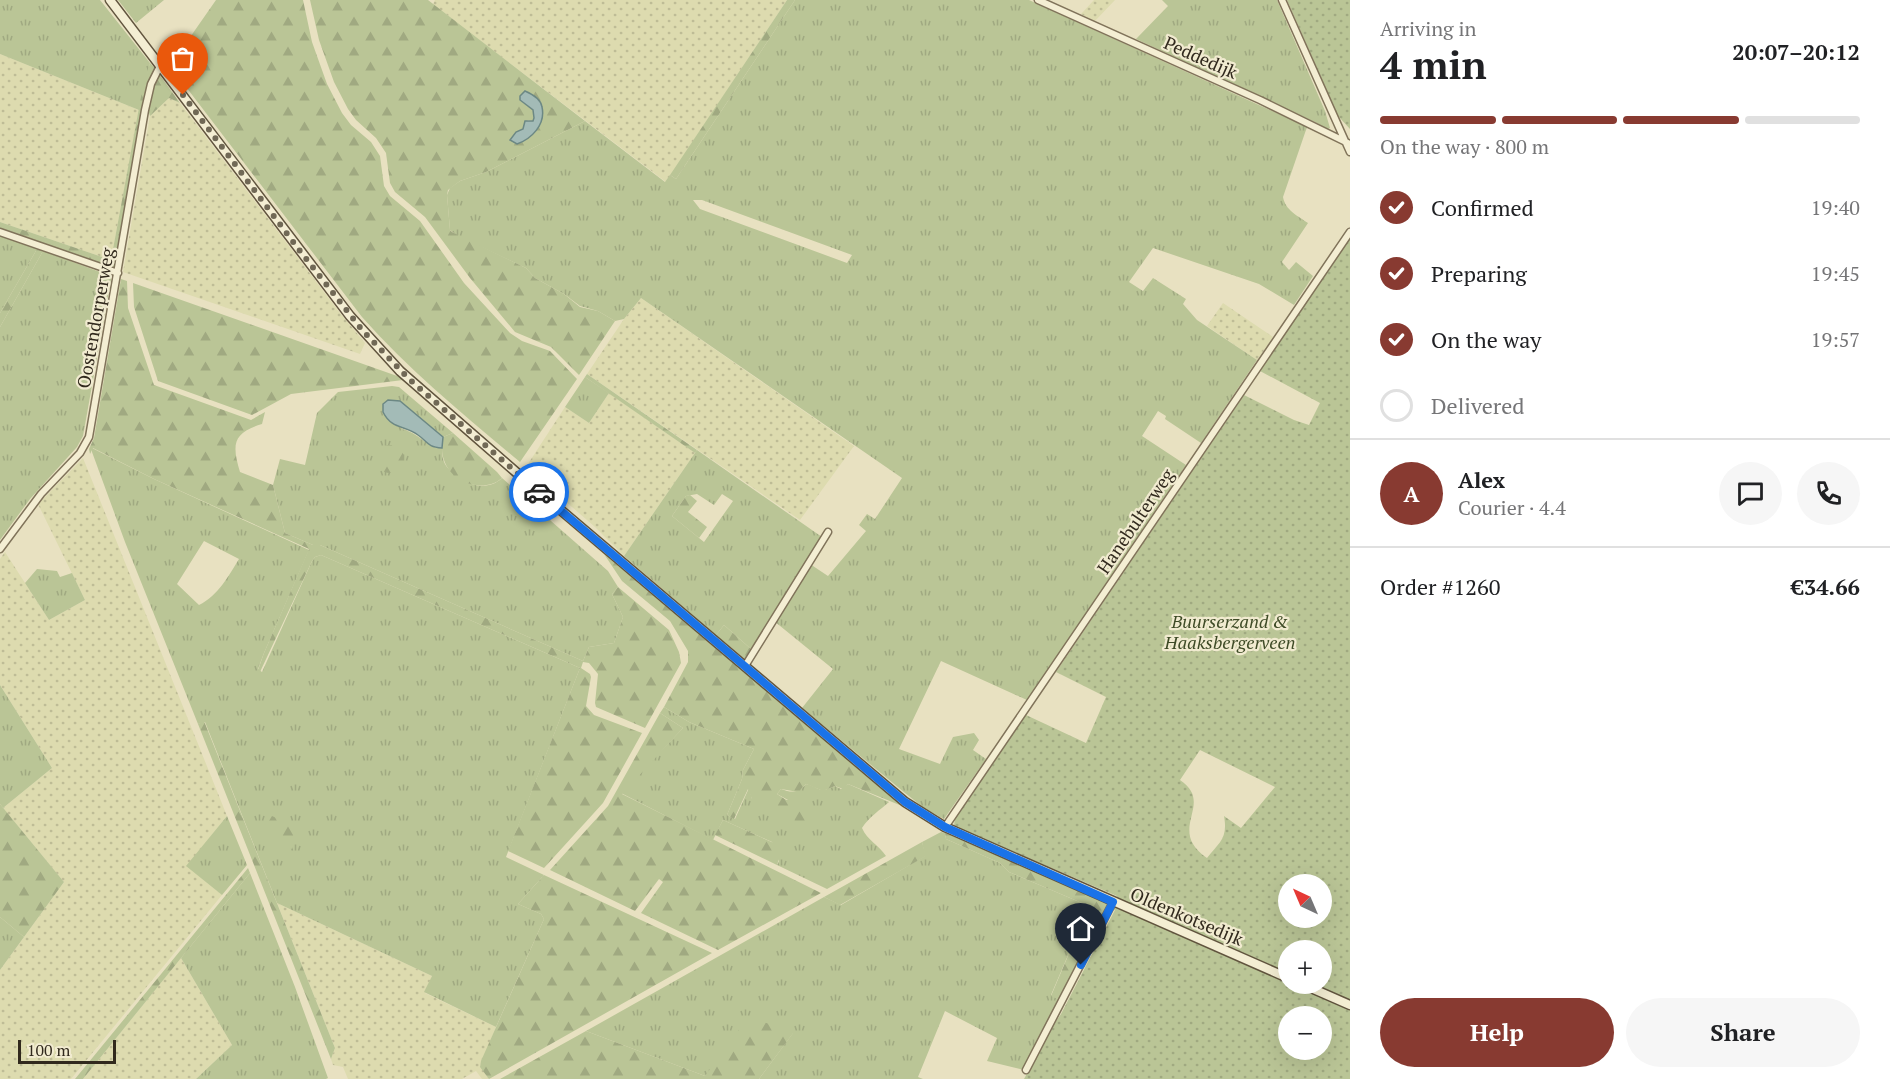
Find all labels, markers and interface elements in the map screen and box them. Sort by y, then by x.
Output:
text: Arriving in [1380,15,1476,42]
street label: Peddedijk [1160,30,1242,84]
pin [157,33,208,95]
text: 20:07–20:12 [1732,37,1860,66]
text: 4 min [1380,38,1487,90]
icon: bag [166,42,199,75]
text: On the way · 800 m [1380,133,1549,160]
icon: check [1380,191,1413,224]
text: Confirmed [1431,193,1534,222]
text: 19:40 [1811,194,1860,221]
street label: Oostendorperweg [71,245,119,390]
icon: check [1380,257,1413,290]
text: Preparing [1431,259,1527,288]
text: 19:45 [1811,260,1860,287]
icon: check [1380,323,1413,356]
text: On the way [1431,325,1541,354]
text: 19:57 [1811,326,1860,353]
text: Delivered [1431,391,1524,420]
courier [509,462,569,522]
button: chat [1719,462,1782,525]
button: phone [1797,462,1860,525]
street label: Hanebulterweg [1091,463,1179,578]
text: Alex [1458,465,1505,494]
icon: car [523,476,556,509]
text: A [1403,479,1420,508]
text: Courier · 4.4 [1458,494,1566,521]
text: Order #1260 [1380,572,1500,601]
text: €34.66 [1791,572,1860,601]
park label: Buurserzand & Haaksbergerveen [1164,609,1296,654]
north arrow [1278,874,1332,928]
map controls [1278,874,1332,1060]
street label: Oldenkotsedijk [1127,881,1248,951]
pin [1055,903,1106,965]
icon: home [1064,912,1097,945]
button: + [1278,940,1332,994]
button: Help [1380,998,1614,1067]
button: Share [1626,998,1860,1067]
button: − [1278,1006,1332,1060]
scale bar [18,1037,116,1064]
text: 100 m [27,1039,70,1061]

